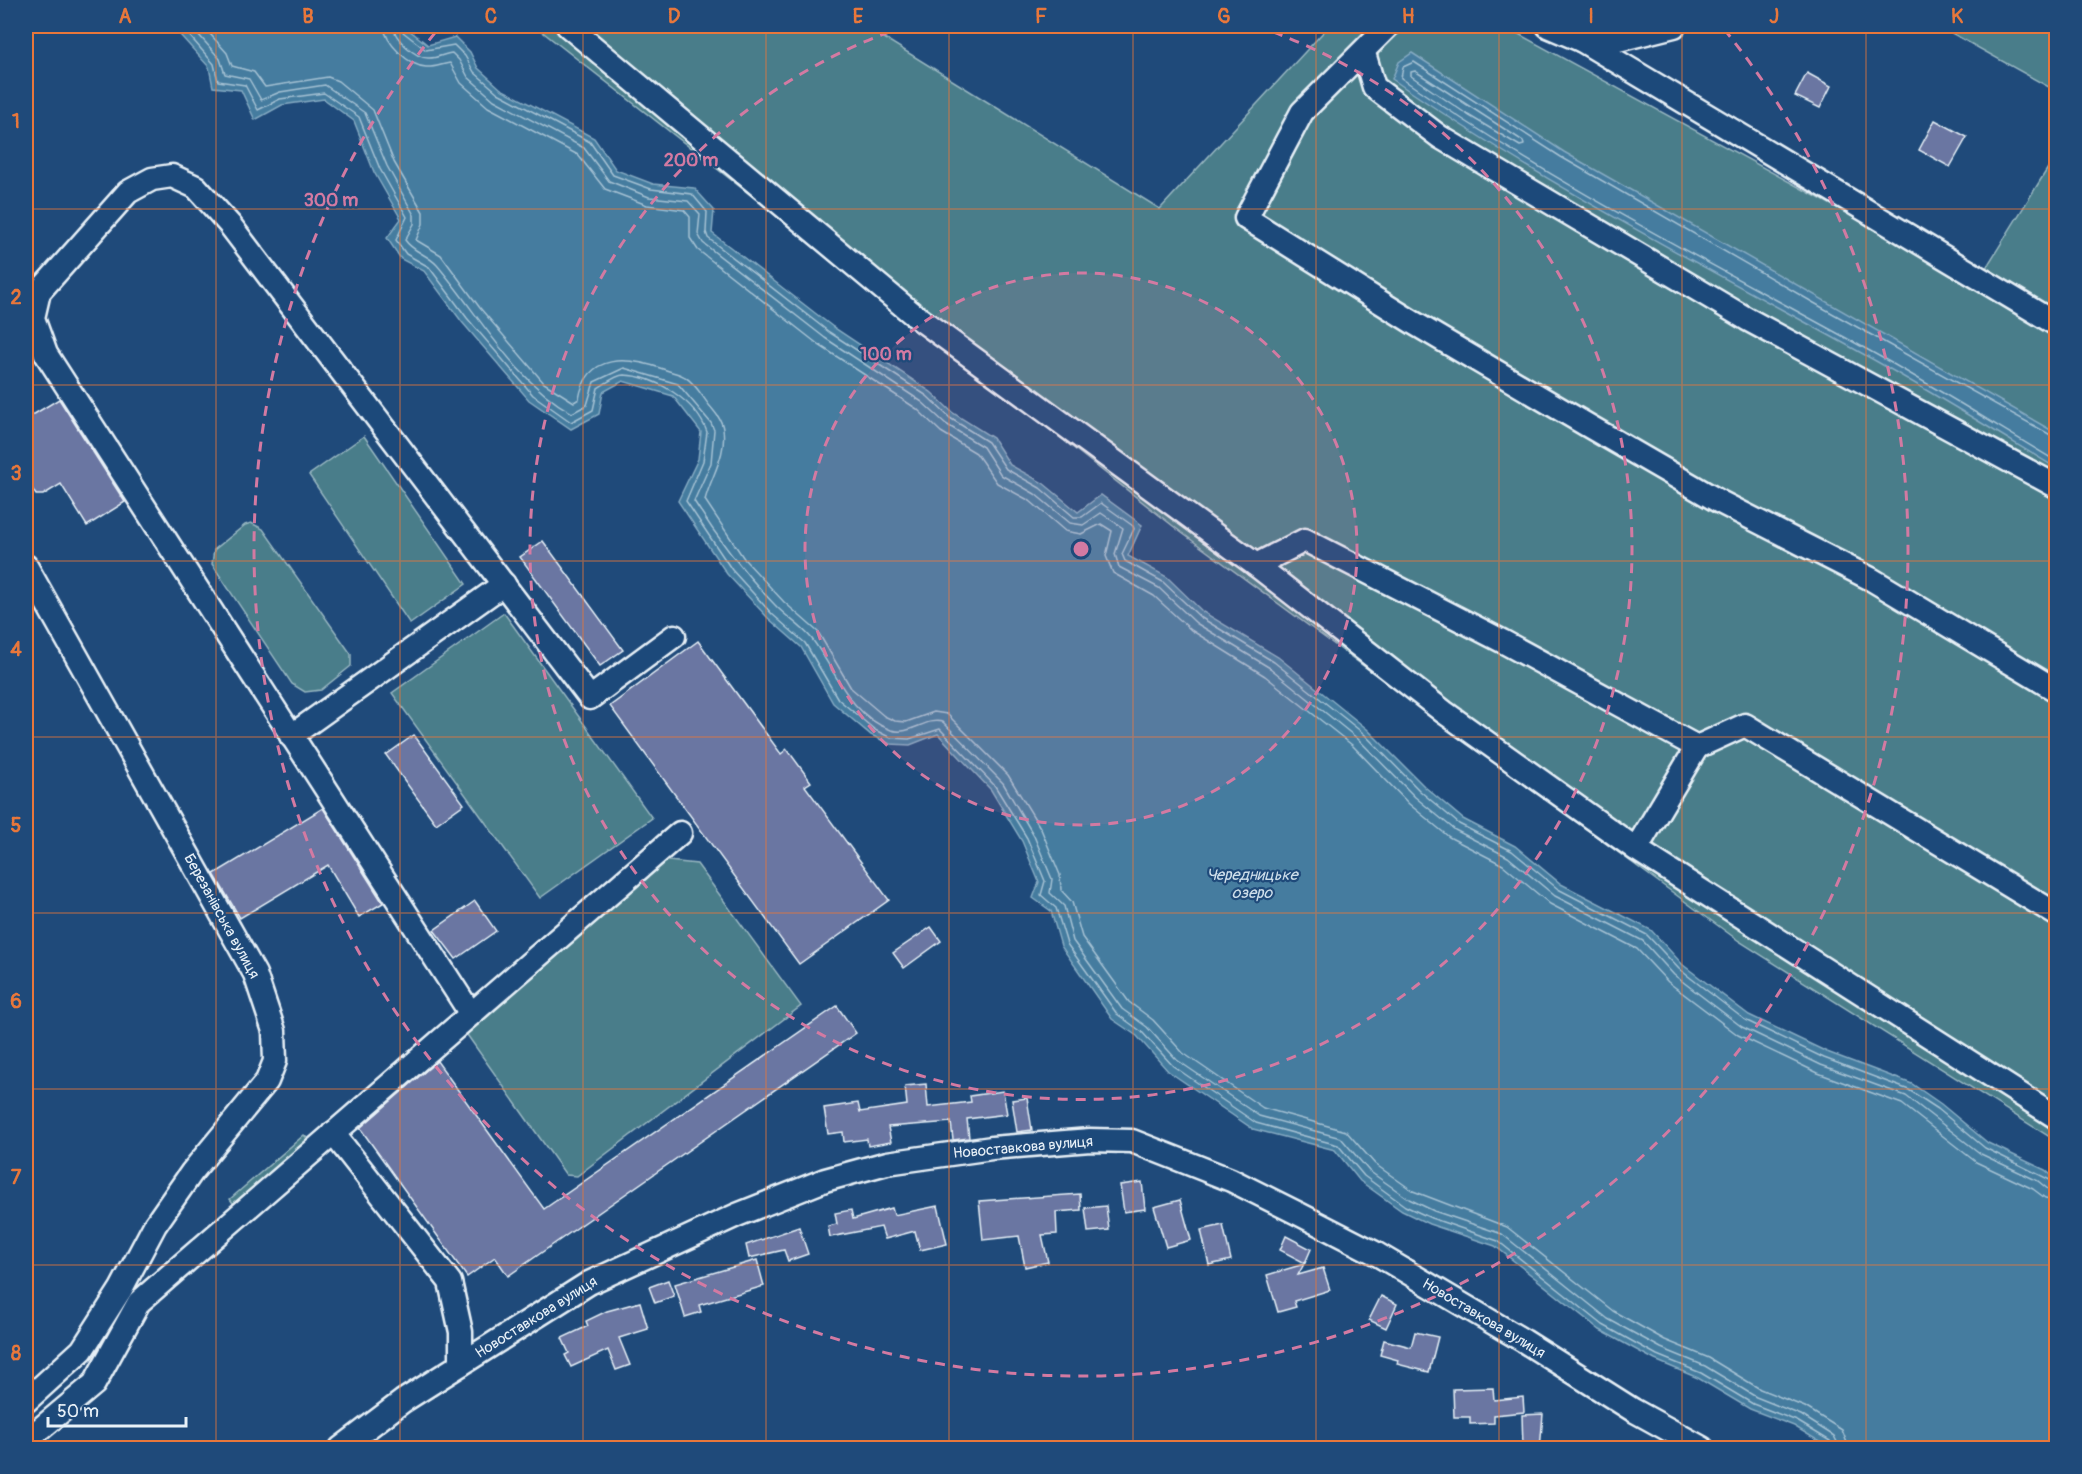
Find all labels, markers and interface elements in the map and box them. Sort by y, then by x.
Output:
text: A [119,4,132,29]
text: B [302,4,314,29]
text: C [485,4,497,29]
text: D [668,4,681,29]
text: E [853,4,864,29]
text: F [1035,4,1047,29]
text: G [1217,4,1231,29]
text: H [1402,4,1415,29]
text: I [1588,4,1594,29]
text: J [1769,4,1779,29]
text: K [1951,4,1963,29]
text: 1 [12,109,20,134]
text: 200 m [664,149,718,172]
text: 300 m [304,189,358,212]
text: 2 [10,285,22,310]
text: 100 m [860,343,912,366]
text: 3 [10,461,22,486]
centre of rings [1071,539,1091,559]
text: 4 [10,637,22,662]
text: 5 [11,813,22,838]
street label: Березанівська вулиця [179,850,264,982]
water label: Чередницьке озеро [1206,865,1300,903]
text: 6 [10,989,22,1014]
street label: Новоставкова вулиця [952,1132,1094,1163]
text: 7 [11,1165,22,1190]
street label: Новоставкова вулиця [472,1272,601,1363]
street label: Новоставкова вулиця [1419,1274,1549,1363]
text: 8 [11,1341,21,1366]
scale bar [48,1390,186,1428]
text: 50 m [57,1400,99,1423]

